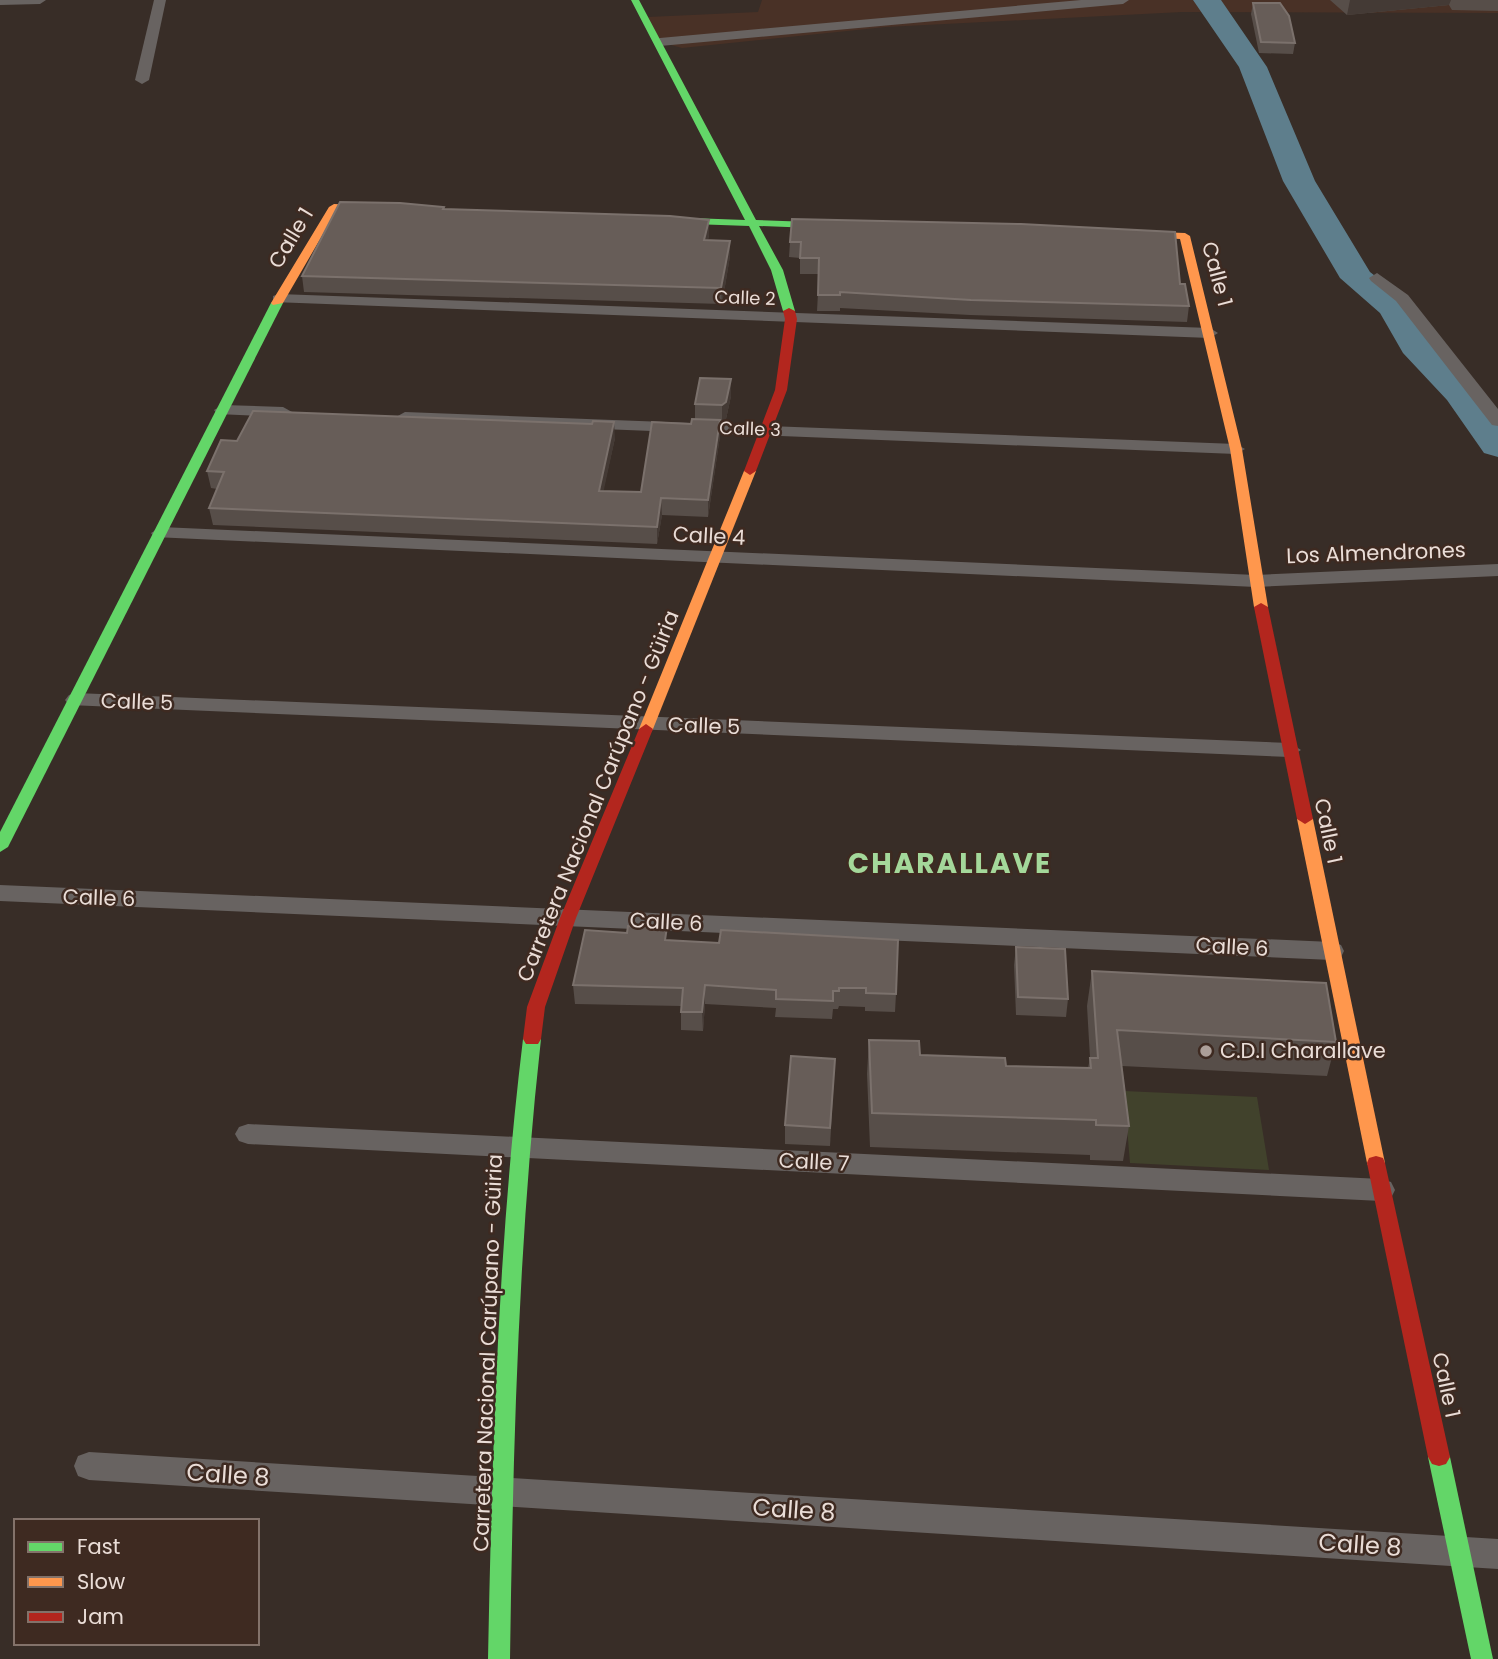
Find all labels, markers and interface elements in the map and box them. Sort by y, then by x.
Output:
street label: Calle 1 [261,202,320,274]
street label: Calle 1 [1195,238,1240,310]
street label: Calle 2 [714,284,776,311]
street label: Calle 3 [719,415,781,442]
street label: Calle 4 [672,519,746,552]
street label: Los Almendrones [1286,535,1466,570]
street label: Carretera Nacional Carúpano - Güiria [510,606,686,986]
street label: Calle 5 [100,686,174,717]
street label: Calle 5 [667,710,741,741]
street label: Calle 1 [1307,796,1350,866]
district label: CHARALLAVE [848,844,1052,883]
street label: Calle 6 [62,882,136,913]
street label: Calle 6 [629,905,703,938]
street label: Calle 6 [1195,930,1269,963]
place label: C.D.I Charallave [1220,1036,1386,1065]
marker: C.D.I Charallave [1198,1043,1214,1059]
street label: Calle 7 [778,1145,850,1178]
street label: Carretera Nacional Carúpano - Güiria [466,1154,509,1552]
street label: Calle 1 [1425,1350,1468,1420]
street label: Calle 8 [185,1455,271,1494]
street label: Calle 8 [751,1490,837,1529]
legend [14,1519,259,1645]
street label: Calle 8 [1317,1525,1403,1564]
text: Fast [77,1532,120,1561]
text: Slow [77,1567,125,1596]
text: Jam [77,1602,124,1631]

